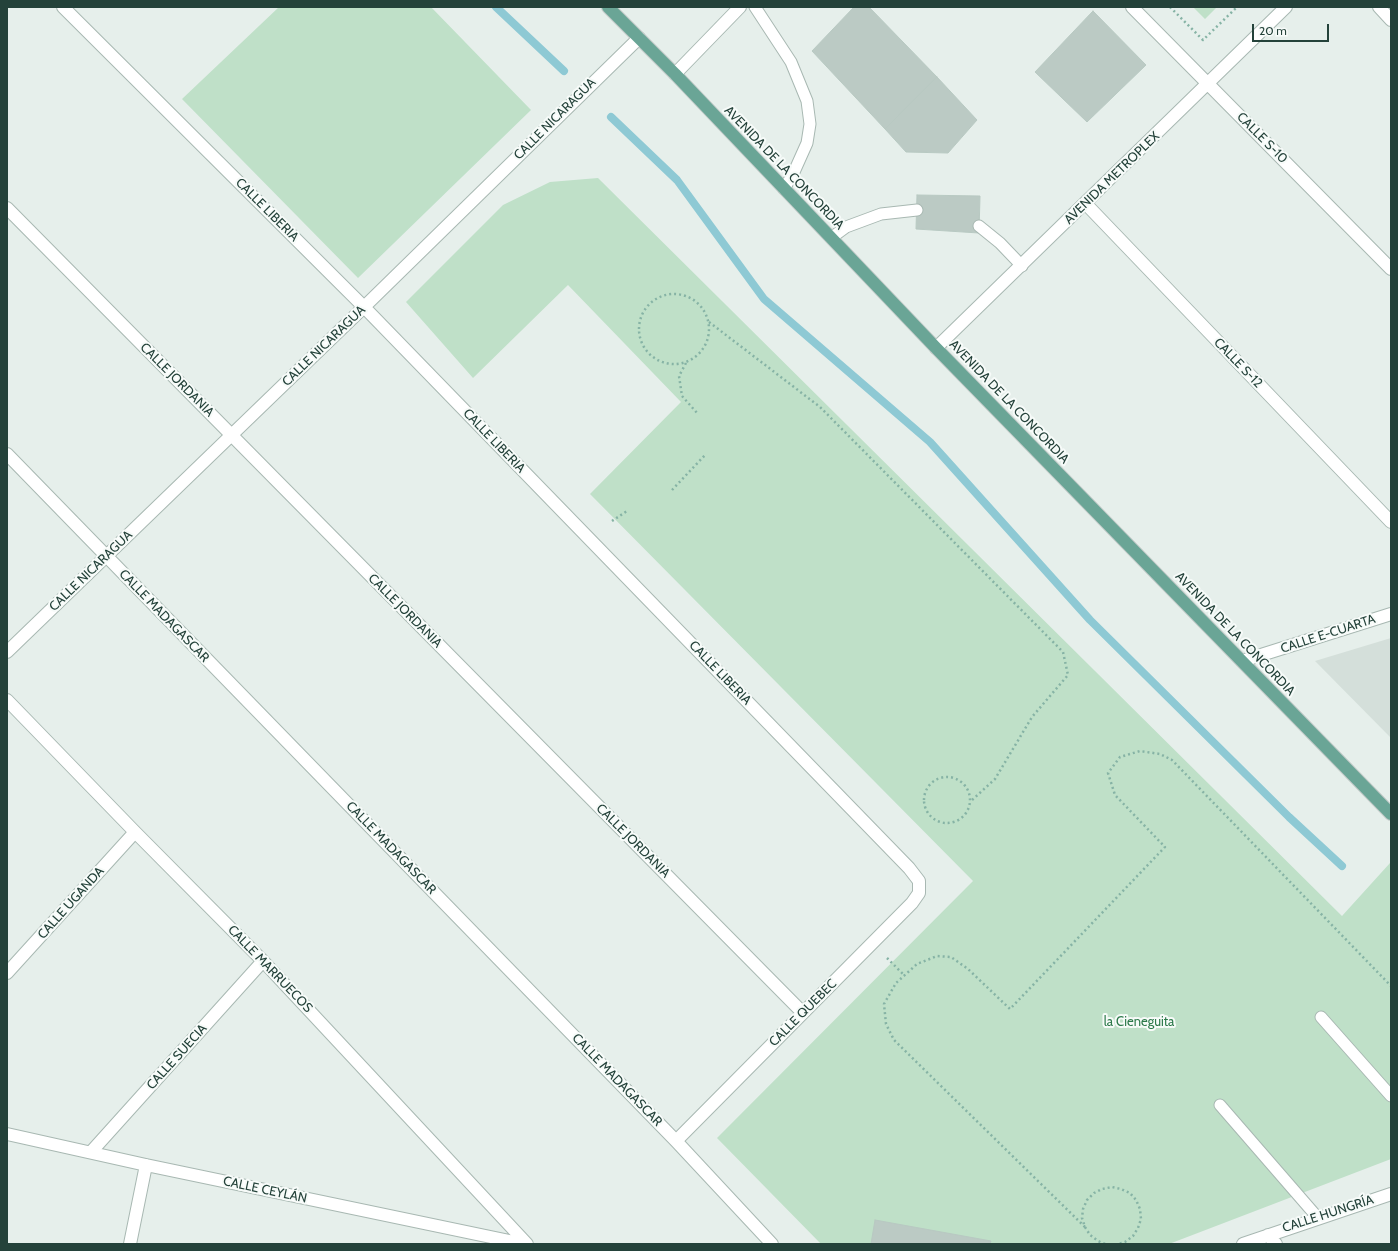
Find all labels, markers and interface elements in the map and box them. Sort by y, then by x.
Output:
scale bar [1254,16,1331,42]
text: 20 m [1259,23,1287,38]
street label: CALLE NICARAGUA [511,75,599,163]
street label: AVENIDA DE LA CONCORDIA [721,103,847,233]
street label: CALLE S-10 [1233,109,1291,167]
street label: AVENIDA METROPLEX [1061,128,1163,228]
street label: CALLE LIBERIA [232,175,302,245]
street label: CALLE NICARAGUA [279,302,369,390]
street label: CALLE S-12 [1210,335,1266,391]
street label: AVENIDA DE LA CONCORDIA [946,337,1072,467]
street label: CALLE JORDANIA [137,340,217,420]
street label: CALLE LIBERIA [460,406,528,476]
street label: CALLE NICARAGUA [46,527,136,615]
street label: CALLE MADAGASCAR [116,566,212,666]
street label: AVENIDA DE LA CONCORDIA [1172,569,1298,699]
street label: CALLE JORDANIA [365,571,445,651]
street label: CALLE E-CUARTA [1279,611,1377,657]
street label: CALLE LIBERIA [686,638,754,708]
street label: CALLE MADAGASCAR [343,798,439,898]
street label: CALLE JORDANIA [593,801,673,881]
street label: CALLE UGANDA [34,864,108,942]
street label: CALLE MARRUECOS [224,922,316,1016]
street label: CALLE QUEBEC [766,976,840,1050]
park label: la Cieneguita [1104,1014,1174,1030]
street label: CALLE SUECIA [144,1021,210,1093]
street label: CALLE MADAGASCAR [569,1030,665,1130]
street label: CALLE CEYLÁN [222,1173,308,1207]
street label: CALLE HUNGRÍA [1281,1192,1375,1236]

